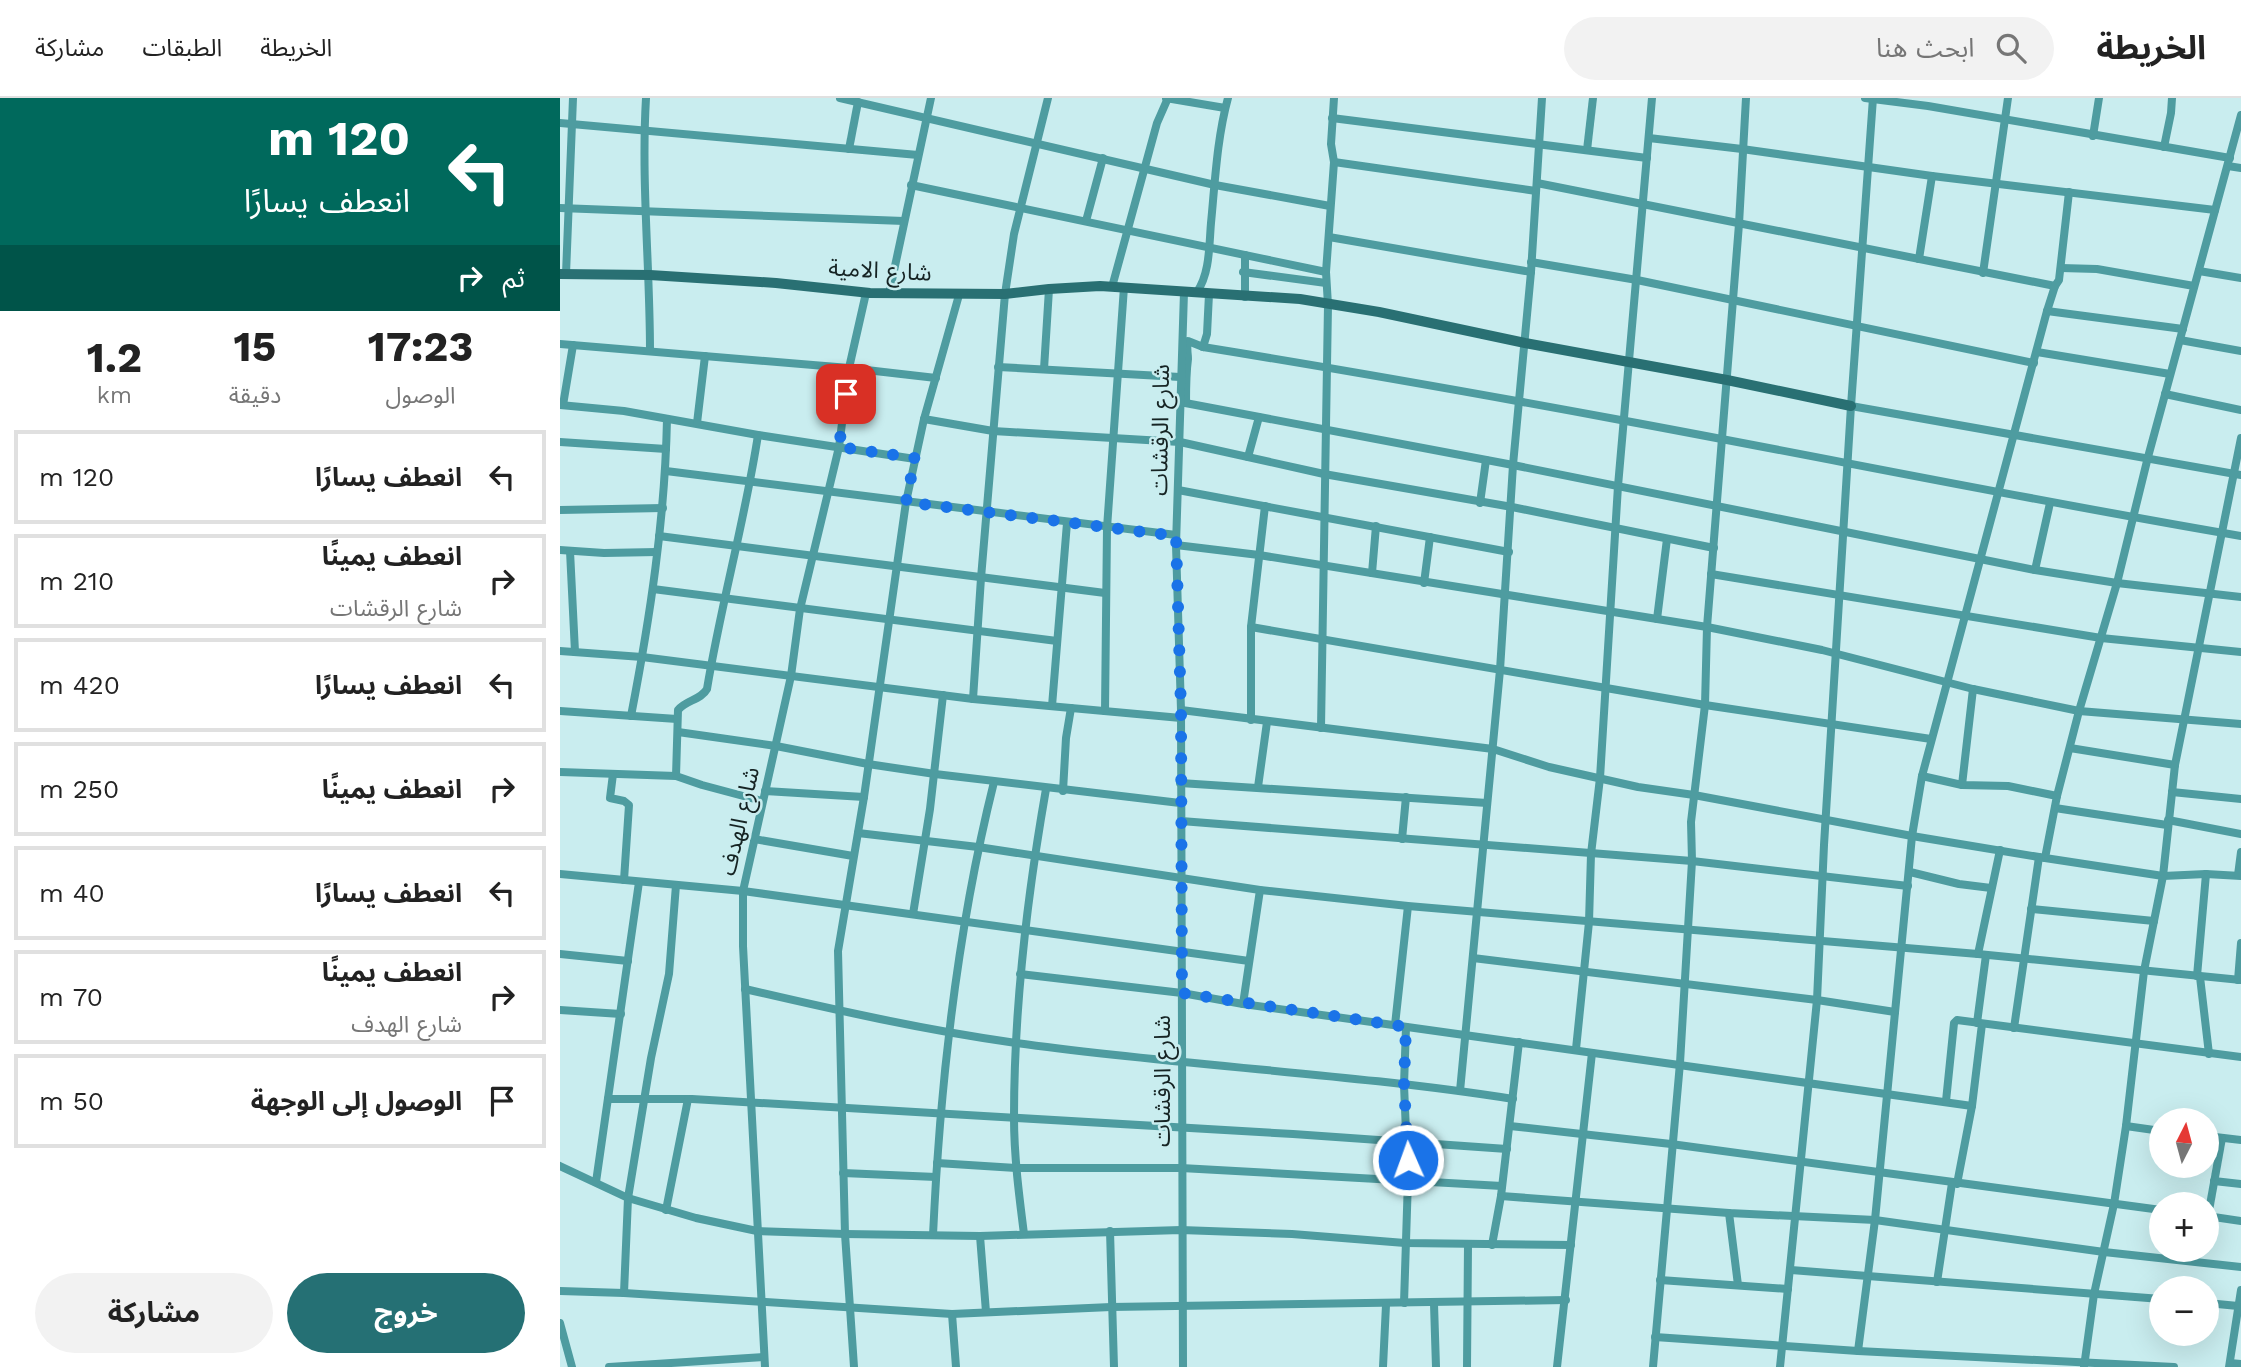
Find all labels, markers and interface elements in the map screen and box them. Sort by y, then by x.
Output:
search box [1564,17,2054,80]
text: الخريطة [2096,28,2206,67]
icon: search [1992,29,2030,67]
text: ابحث هنا [1876,33,1974,63]
text: مشاركة [35,34,104,62]
text: الطبقات [142,34,222,62]
text: الخريطة [260,34,332,62]
text: 120 m [268,109,410,167]
icon: left [434,126,525,217]
text: انعطف يسارًا [244,182,410,220]
street label: شارع الامية [827,254,932,290]
icon: right [451,259,489,297]
text: ثم [503,263,525,293]
text: 15 [234,322,276,371]
text: 17:23 [368,322,473,371]
text: 1.2 [87,333,142,382]
pin [816,364,876,424]
street label: شارع الرقشات [1146,364,1178,496]
icon: arrive [827,375,865,413]
text: km [97,382,132,409]
text: دقيقة [229,382,281,409]
text: الوصول [386,382,456,409]
icon: left [483,458,521,496]
text: 120 m [39,462,114,492]
text: انعطف يسارًا [315,462,462,492]
text: انعطف يمينًا [322,541,462,571]
icon: right [483,562,521,600]
text: 210 m [39,566,114,596]
text: شارع الرقشات [330,595,462,622]
icon: left [483,666,521,704]
text: 420 m [39,670,120,700]
text: انعطف يسارًا [315,670,462,700]
street label: شارع الهدف [714,764,768,879]
icon: right [483,770,521,808]
text: 250 m [39,774,119,804]
text: انعطف يمينًا [322,774,462,804]
icon: left [483,874,521,912]
text: 40 m [39,878,105,908]
text: انعطف يسارًا [315,878,462,908]
text: انعطف يمينًا [322,957,462,987]
icon: right [483,978,521,1016]
text: 70 m [39,982,103,1012]
text: شارع الهدف [351,1011,462,1038]
street label: شارع الرقشات [1149,1015,1179,1147]
icon: arrive [483,1082,521,1120]
text: 50 m [39,1086,104,1116]
text: الوصول إلى الوجهة [251,1086,462,1116]
north arrow [2149,1108,2219,1178]
map controls [2149,1108,2219,1346]
position arrow [1371,1123,1445,1197]
button: + [2149,1192,2219,1262]
button: مشاركة [35,1273,273,1353]
button: خروج [287,1273,525,1353]
button: − [2149,1276,2219,1346]

